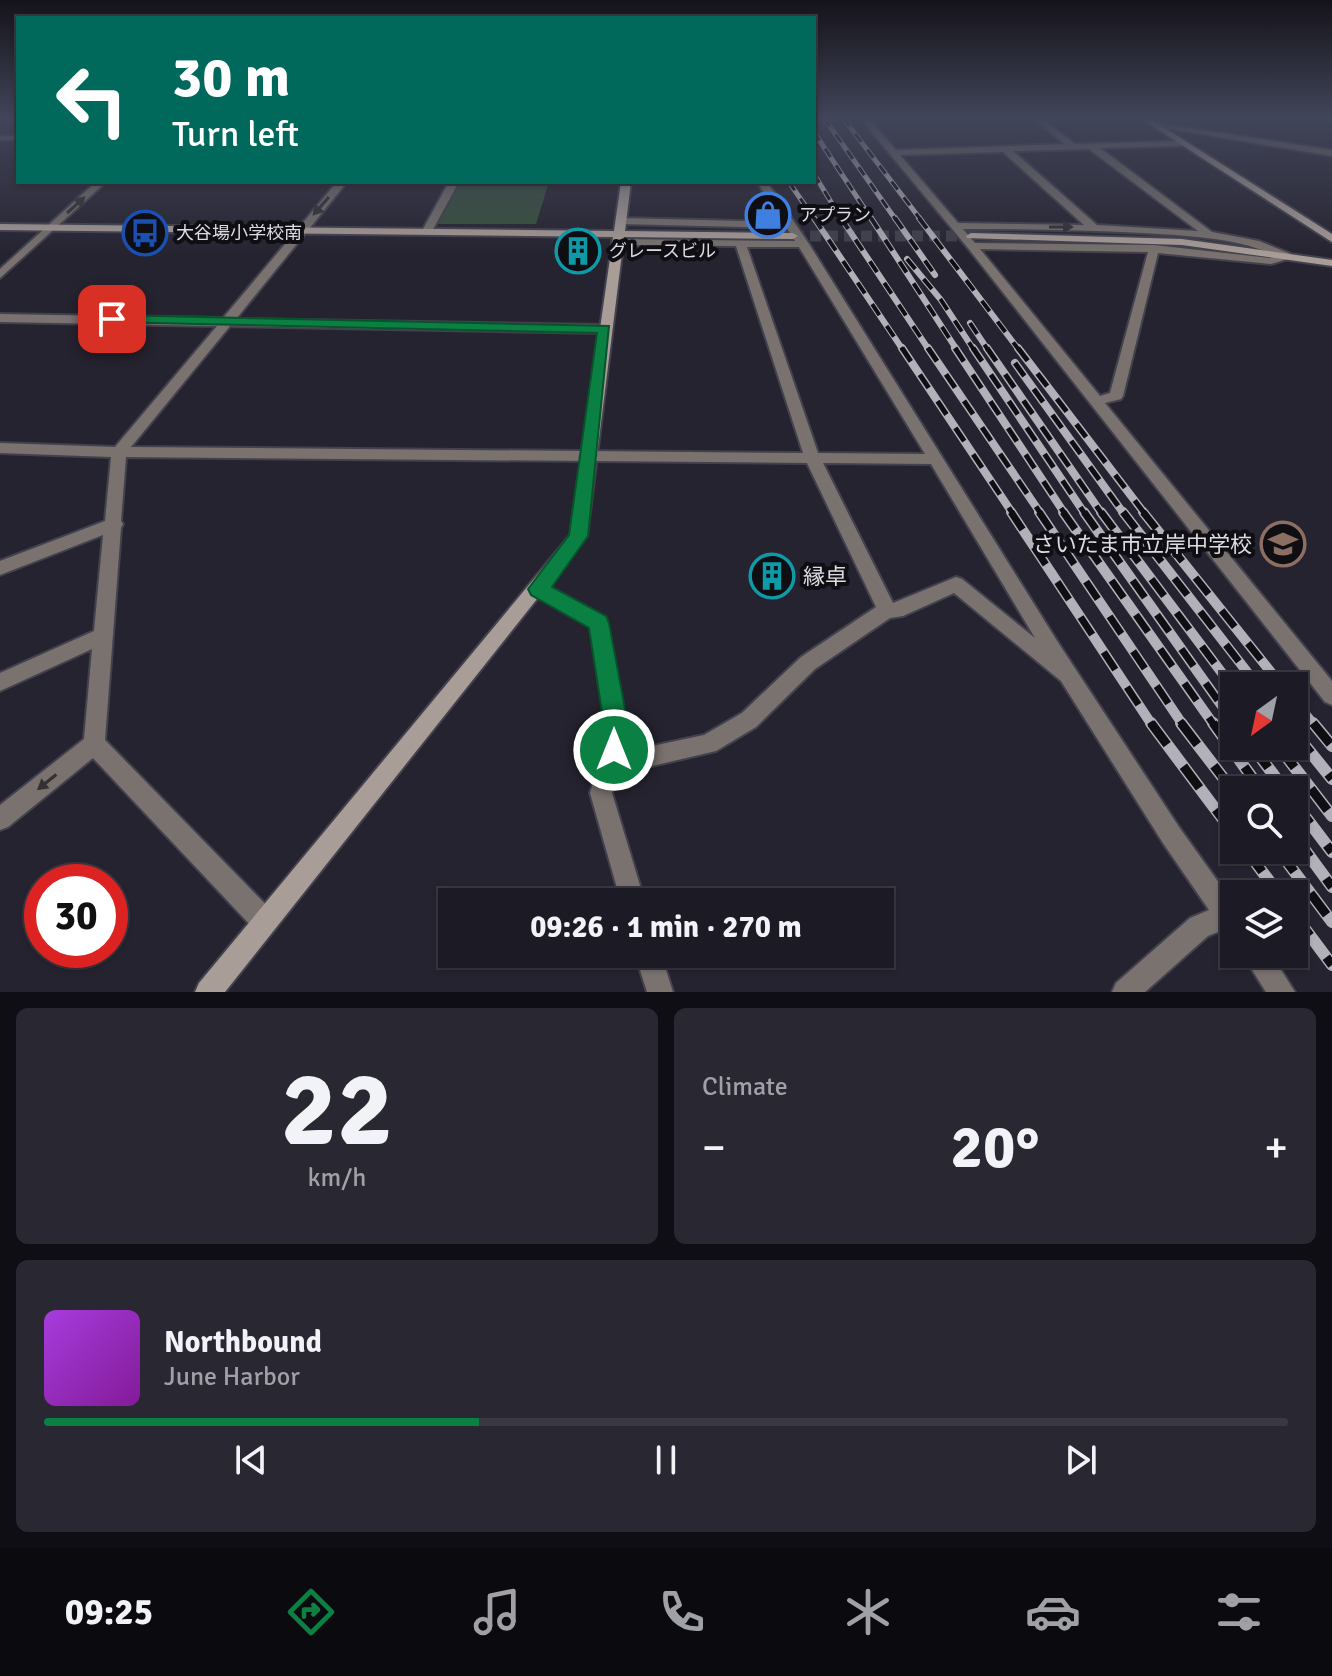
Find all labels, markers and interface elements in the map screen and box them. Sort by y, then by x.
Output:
text: 30 m [172,43,290,112]
icon: left [40,48,144,152]
text: Turn left [172,112,299,157]
shop icon: アプラン [744,191,792,239]
one-way arrow [67,196,86,214]
one-way arrow [313,196,330,216]
place label: アプラン [799,204,871,226]
bus stop icon: 大谷場小学校南 [121,209,169,257]
one-way arrow [1049,221,1074,233]
place label: 大谷場小学校南 [176,222,302,244]
building icon: グレースビル [554,227,602,275]
place label: グレースビル [609,240,716,262]
pin [78,285,146,353]
icon: arrive [90,297,134,341]
school or university icon: さいたま市立岸中学校 [1259,520,1307,568]
place label: さいたま市立岸中学校 [1033,531,1252,558]
building icon: 縁卓 [748,552,796,600]
place label: 縁卓 [803,563,847,590]
north arrow [1220,672,1308,760]
map controls [1220,672,1308,968]
position arrow [572,708,656,792]
one-way arrow [37,773,57,789]
button: search [1220,776,1308,864]
speed limit sign: 30 [24,864,128,968]
button: layers [1220,880,1308,968]
text: 09:26 · 1 min · 270 m [530,909,802,946]
text: 22 [281,1046,393,1174]
text: Climate [702,1071,788,1103]
text: 20° [951,1111,1039,1185]
text: − [702,1121,726,1175]
text: + [1264,1121,1288,1175]
text: km/h [308,1162,366,1194]
text: Northbound [164,1324,322,1361]
text: June Harbor [164,1361,300,1393]
icon: previous [229,1438,273,1482]
icon: pause [644,1438,688,1482]
icon: next [1059,1438,1103,1482]
icon: directions [283,1584,339,1640]
icon: music [469,1584,525,1640]
icon: phone [654,1584,710,1640]
icon: climate [840,1584,896,1640]
icon: car [1025,1584,1081,1640]
icon: filters [1211,1584,1267,1640]
text: 09:25 [65,1590,153,1635]

